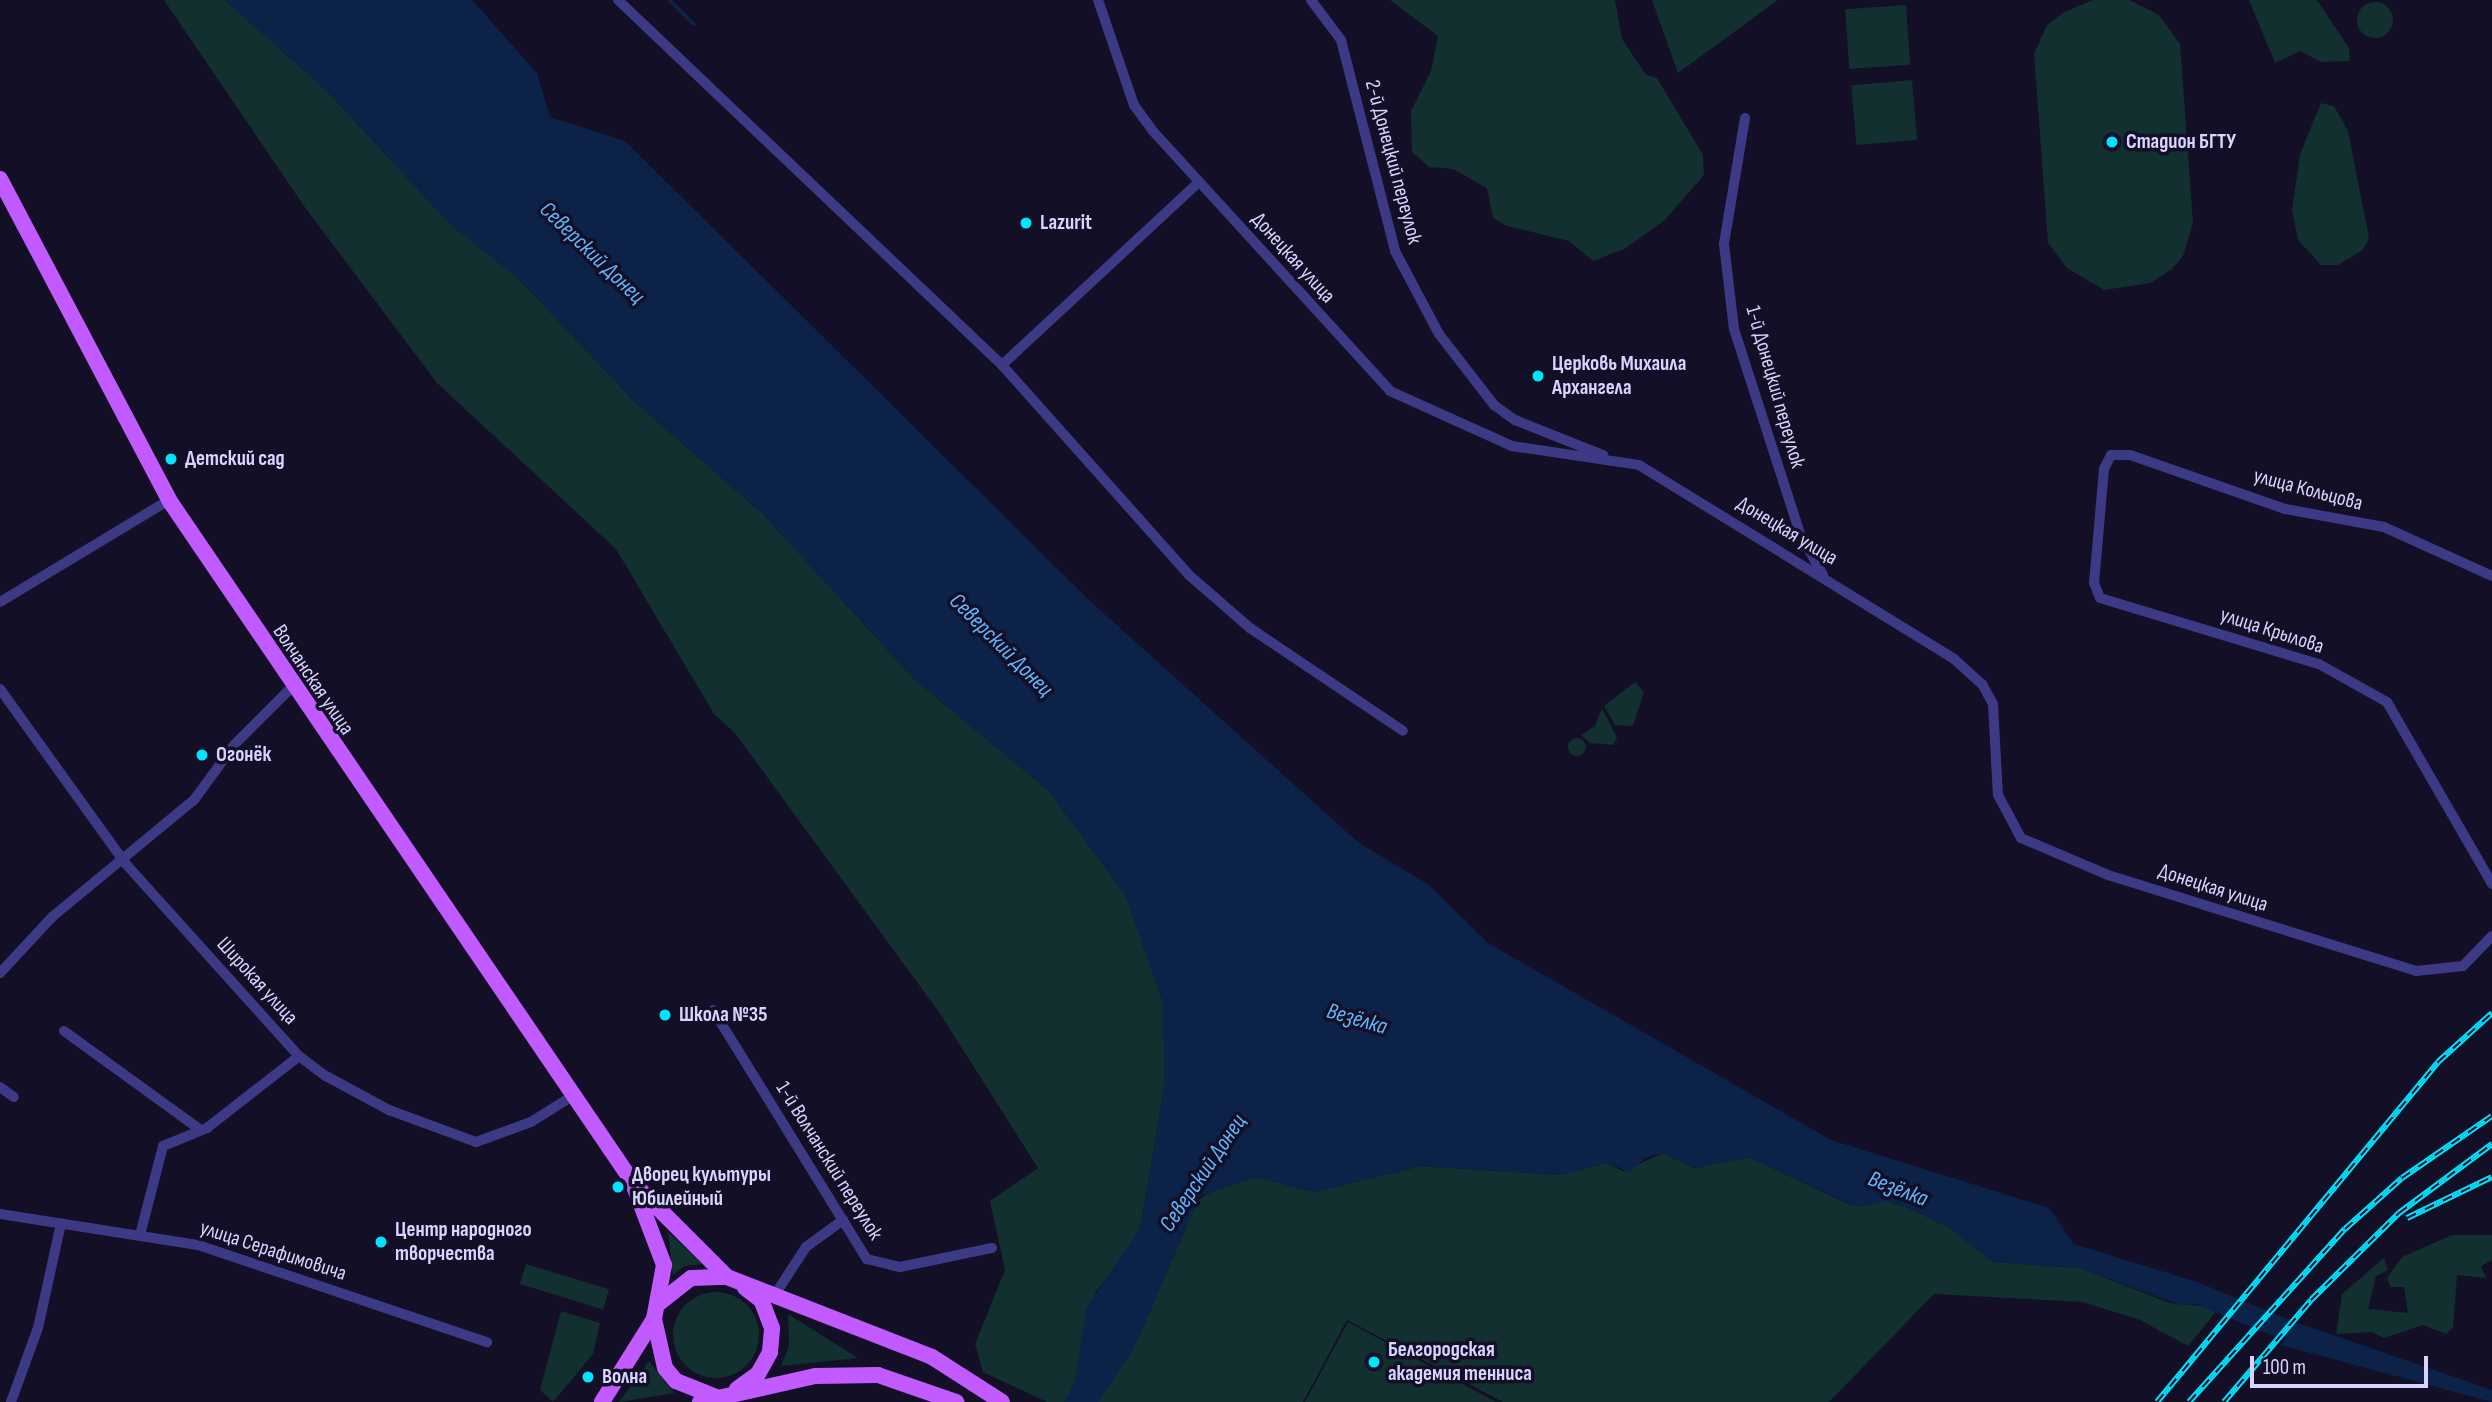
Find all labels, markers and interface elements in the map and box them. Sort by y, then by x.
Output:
street label: 2-й Донецкий переулок [1359,77,1427,247]
place label: Стадион БГТУ [2126,129,2236,155]
marker: Стадион БГТУ [2104,134,2120,150]
water label: Северский Донец [534,196,650,310]
street label: Донецкая улица [1246,207,1340,309]
place label: Lazurit [1040,210,1092,236]
marker: Lazurit [1018,215,1034,231]
street label: 1-й Донецкий переулок [1740,303,1810,471]
place label: Церковь Михаила Архангела [1552,351,1686,401]
marker: Церковь Михаила Архангела [1530,368,1546,384]
place label: Детский сад [185,446,285,472]
marker: Детский сад [163,451,179,467]
street label: улица Кольцова [2251,463,2365,517]
street label: Донецкая улица [1732,491,1842,571]
water label: Северский Донец [943,587,1059,703]
street label: улица Крылова [2217,602,2327,660]
street label: Волчанская улица [267,620,359,740]
place label: Огонёк [216,742,271,768]
marker: Огонёк [194,747,210,763]
street label: Донецкая улица [2155,858,2271,918]
street label: Широкая улица [211,932,303,1030]
water label: Везёлка [1324,997,1390,1041]
place label: Школа №35 [679,1002,767,1028]
marker: Школа №35 [657,1007,673,1023]
street label: 1-й Волчанский переулок [770,1077,888,1245]
water label: Северский Донец [1154,1109,1252,1237]
place label: Дворец культуры Юбилейный [632,1162,771,1212]
water label: Везёлка [1864,1165,1932,1213]
marker: Дворец культуры Юбилейный [610,1179,626,1195]
street label: улица Серафимовича [197,1215,349,1287]
place label: Центр народного творчества [395,1217,532,1267]
marker: Центр народного творчества [373,1234,389,1250]
place label: Белгородская академия тенниса [1388,1337,1532,1387]
scale bar [2254,1342,2432,1386]
marker: Белгородская академия тенниса [1366,1354,1382,1370]
text: 100 m [2263,1355,2306,1380]
place label: Волна [602,1364,647,1390]
marker: Волна [580,1369,596,1385]

